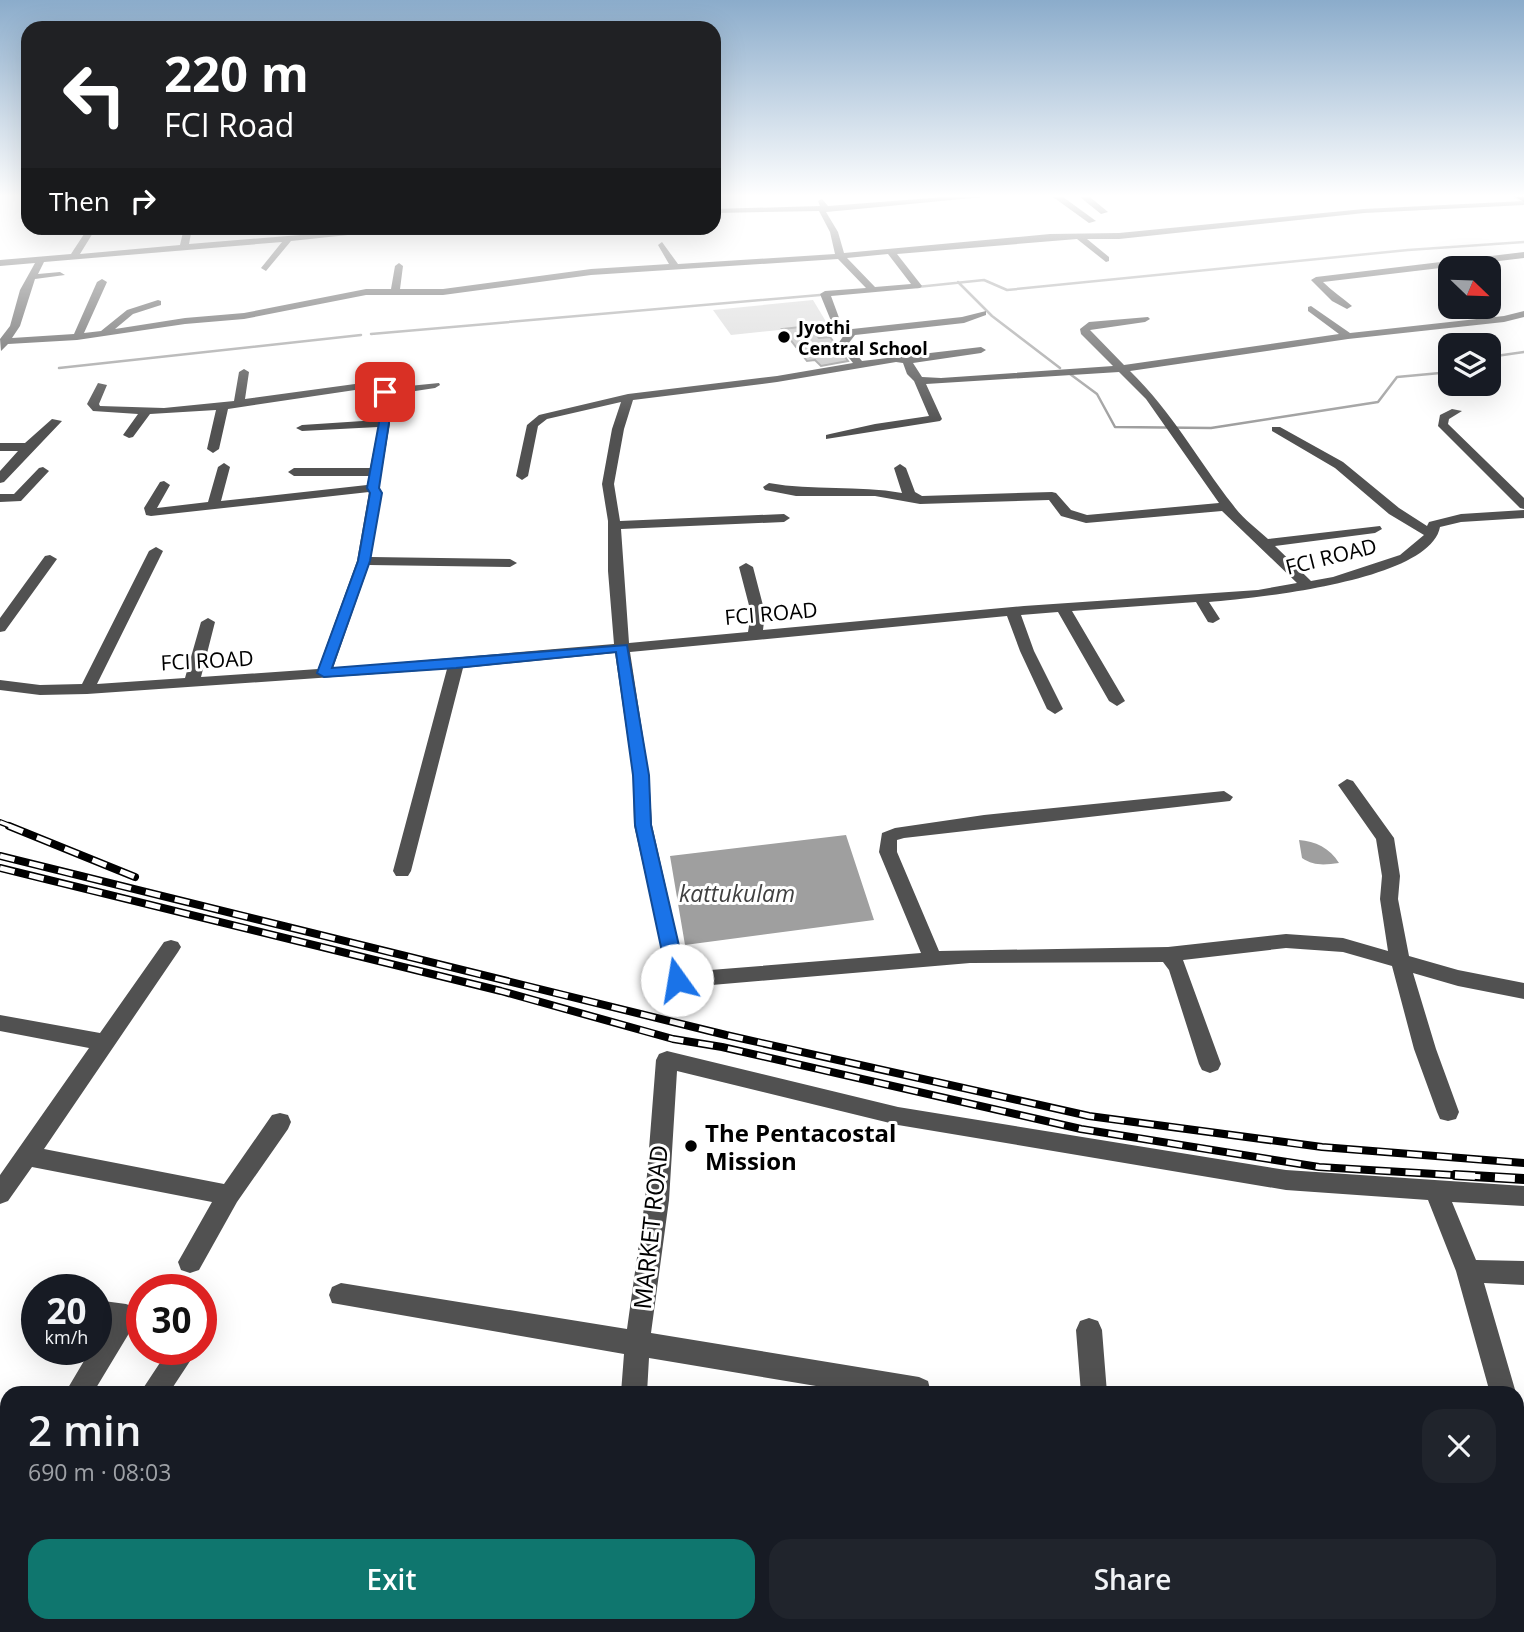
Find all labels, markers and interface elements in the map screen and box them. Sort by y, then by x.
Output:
text: 220 m [164,40,309,106]
icon: left [49,49,140,140]
text: FCI Road [164,103,294,146]
icon: right [124,182,162,220]
text: Then [49,183,110,219]
north arrow [1438,256,1502,318]
map controls [1438,256,1501,396]
place label: Jyothi Central School [796,315,928,360]
marker: Jyothi Central School [776,329,792,345]
button: layers [1438,333,1501,396]
pin [355,362,415,422]
icon: arrive [366,373,404,411]
street label: FCI ROAD [1282,531,1380,581]
street label: FCI ROAD [723,595,819,631]
street label: FCI ROAD [160,644,254,676]
water label: kattukulam [679,877,795,909]
position arrow [640,943,714,1017]
place label: The Pentacostal Mission [705,1116,896,1177]
marker: The Pentacostal Mission [683,1138,699,1154]
street label: MARKET ROAD [625,1143,675,1311]
speed limit sign: 30 [126,1274,217,1365]
text: 20 [46,1287,87,1334]
text: km/h [45,1325,88,1349]
text: 2 min [28,1401,141,1458]
button: close [1422,1409,1496,1483]
text: 690 m · 08:03 [28,1456,171,1488]
button: Exit [28,1539,755,1619]
button: Share [769,1539,1496,1619]

